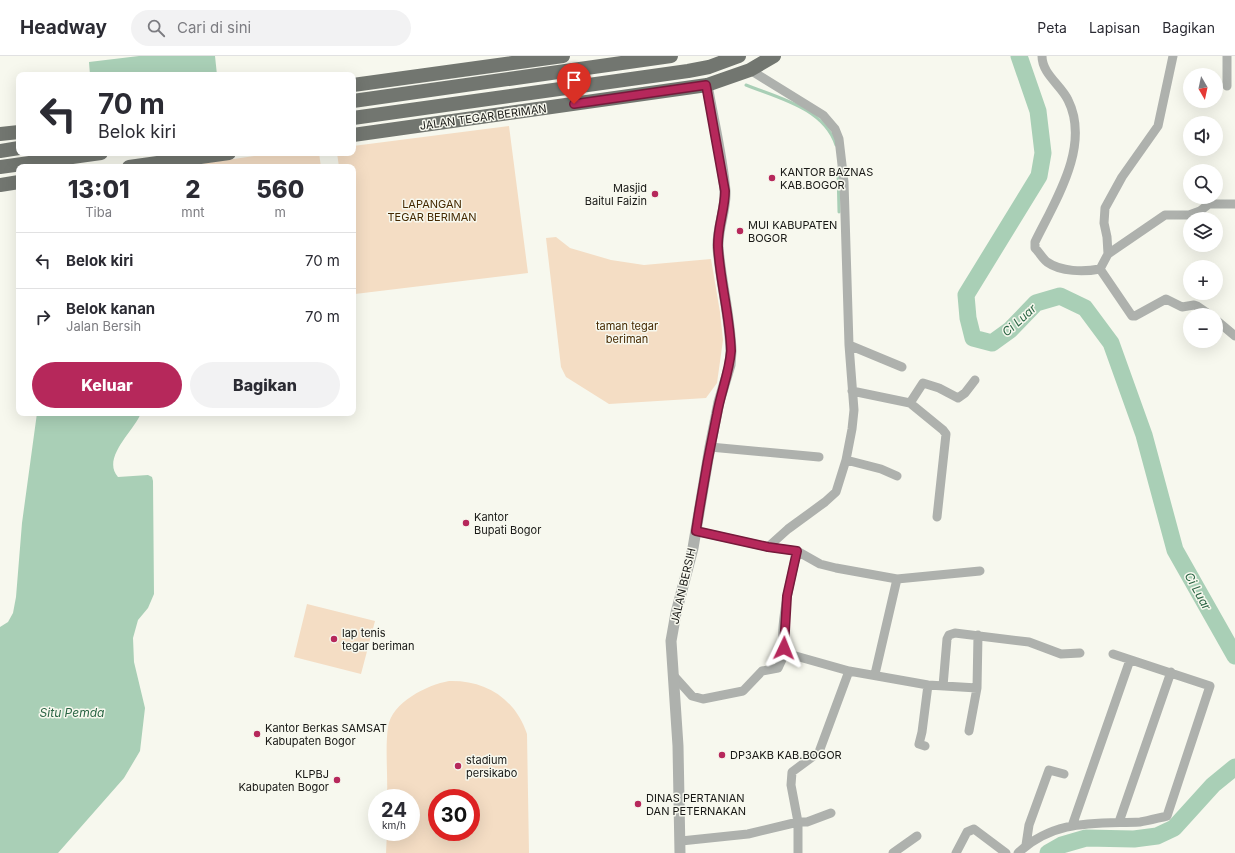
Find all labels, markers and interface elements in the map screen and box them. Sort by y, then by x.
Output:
search box [131,10,411,46]
text: Headway [20,16,107,39]
icon: search [145,17,167,39]
text: Cari di sini [177,18,251,37]
text: Peta [1037,19,1067,36]
text: Lapisan [1089,19,1140,36]
text: Bagikan [1162,19,1215,36]
pin [557,63,591,104]
north arrow [1183,68,1223,108]
map controls [1183,68,1223,348]
icon: arrive [563,69,585,91]
text: 70 m [98,87,165,121]
icon: left [32,88,84,140]
street label: JALAN TEGAR BERIMAN [419,101,547,133]
button: sound [1183,116,1223,156]
text: Belok kiri [98,121,176,142]
button: search [1183,164,1223,204]
place label: KANTOR BAZNAS KAB.BOGOR [780,165,873,192]
marker: KANTOR BAZNAS KAB.BOGOR [767,173,777,183]
text: 13:01 [68,175,130,204]
text: 2 [185,175,201,204]
text: 560 [256,175,304,204]
place label: Masjid Baitul Faizin [585,181,647,208]
marker: Masjid Baitul Faizin [650,189,660,199]
park label: LAPANGAN TEGAR BERIMAN [387,197,477,224]
text: Tiba [85,204,112,220]
text: mnt [181,204,205,220]
text: m [275,204,286,220]
button: layers [1183,212,1223,252]
place label: MUI KABUPATEN BOGOR [748,218,837,245]
marker: MUI KABUPATEN BOGOR [735,226,745,236]
icon: left [32,250,54,272]
text: Belok kiri [66,251,133,270]
text: 70 m [305,251,340,270]
button: + [1183,260,1223,300]
text: Belok kanan [66,299,155,318]
water label: Ci Luar [999,300,1040,339]
icon: right [32,306,54,328]
text: 70 m [305,307,340,326]
button: − [1183,308,1223,348]
text: Jalan Bersih [66,318,141,334]
park label: taman tegar beriman [596,319,658,346]
button: Keluar [32,362,182,408]
button: Bagikan [190,362,340,408]
place label: Kantor Bupati Bogor [474,510,541,537]
marker: Kantor Bupati Bogor [461,518,471,528]
street label: JALAN BERSIH [667,546,699,626]
water label: Ci Luar [1182,570,1215,613]
place label: lap tenis tegar beriman [342,626,415,653]
position arrow [763,627,805,669]
marker: lap tenis tegar beriman [329,634,339,644]
water label: Situ Pemda [40,705,104,720]
place label: Kantor Berkas SAMSAT Kabupaten Bogor [265,721,387,748]
marker: Kantor Berkas SAMSAT Kabupaten Bogor [252,729,262,739]
place label: DP3AKB KAB.BOGOR [730,748,842,762]
marker: DP3AKB KAB.BOGOR [717,750,727,760]
place label: stadium persikabo [466,753,518,780]
marker: stadium persikabo [453,761,463,771]
place label: KLPBJ Kabupaten Bogor [238,767,329,794]
marker: KLPBJ Kabupaten Bogor [332,775,342,785]
speed limit sign: 30 [428,789,480,841]
place label: DINAS PERTANIAN DAN PETERNAKAN [646,791,746,818]
text: 24 [381,798,407,822]
marker: DINAS PERTANIAN DAN PETERNAKAN [633,799,643,809]
text: km/h [382,819,406,831]

